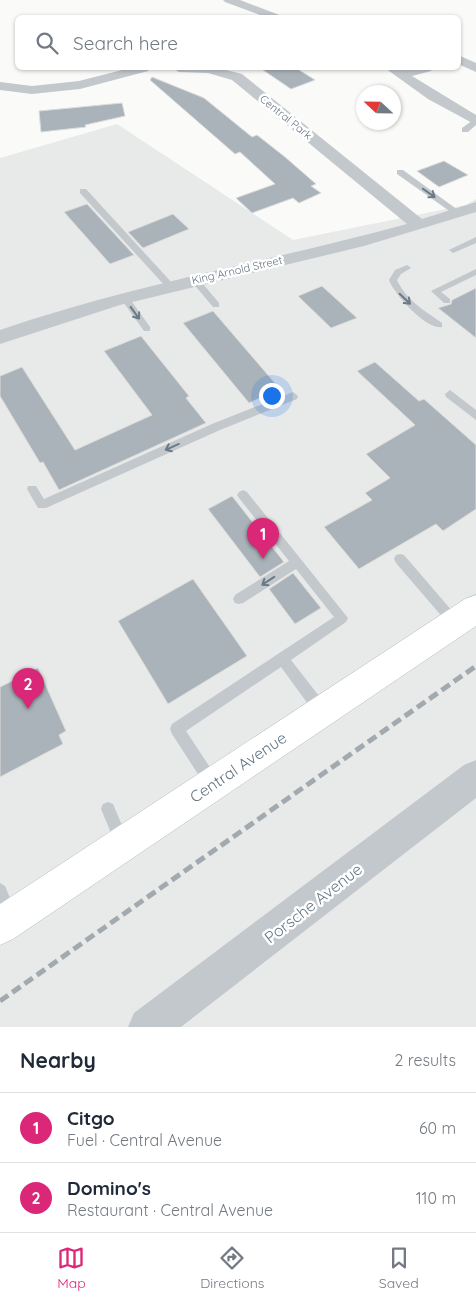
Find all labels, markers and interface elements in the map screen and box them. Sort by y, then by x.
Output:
search box [15,15,461,70]
icon: search [33,29,61,57]
text: Search here [73,31,178,55]
north arrow [356,85,401,130]
street label: Central Park [257,92,315,142]
one-way arrow [422,188,436,198]
street label: King Arnold Street [190,253,284,287]
one-way arrow [399,293,412,305]
one-way arrow [130,306,141,319]
your location [259,383,285,409]
one-way arrow [165,442,180,452]
pin: 1 [247,518,279,559]
one-way arrow [261,575,275,586]
pin: 2 [12,668,44,709]
street label: Central Avenue [186,727,290,807]
street label: Porsche Avenue [260,859,366,947]
text: Nearby [20,1047,96,1073]
text: 2 results [394,1050,456,1070]
text: Citgo [67,1106,115,1130]
text: 1 [33,1118,39,1138]
text: 60 m [419,1118,456,1138]
text: Fuel · Central Avenue [67,1130,222,1150]
text: Domino's [67,1176,151,1200]
text: 2 [31,1188,41,1208]
text: 110 m [416,1188,456,1208]
text: Restaurant · Central Avenue [67,1200,273,1220]
tab: Map [57,1244,86,1292]
tab: Directions [200,1244,264,1292]
tab: Saved [379,1244,419,1292]

